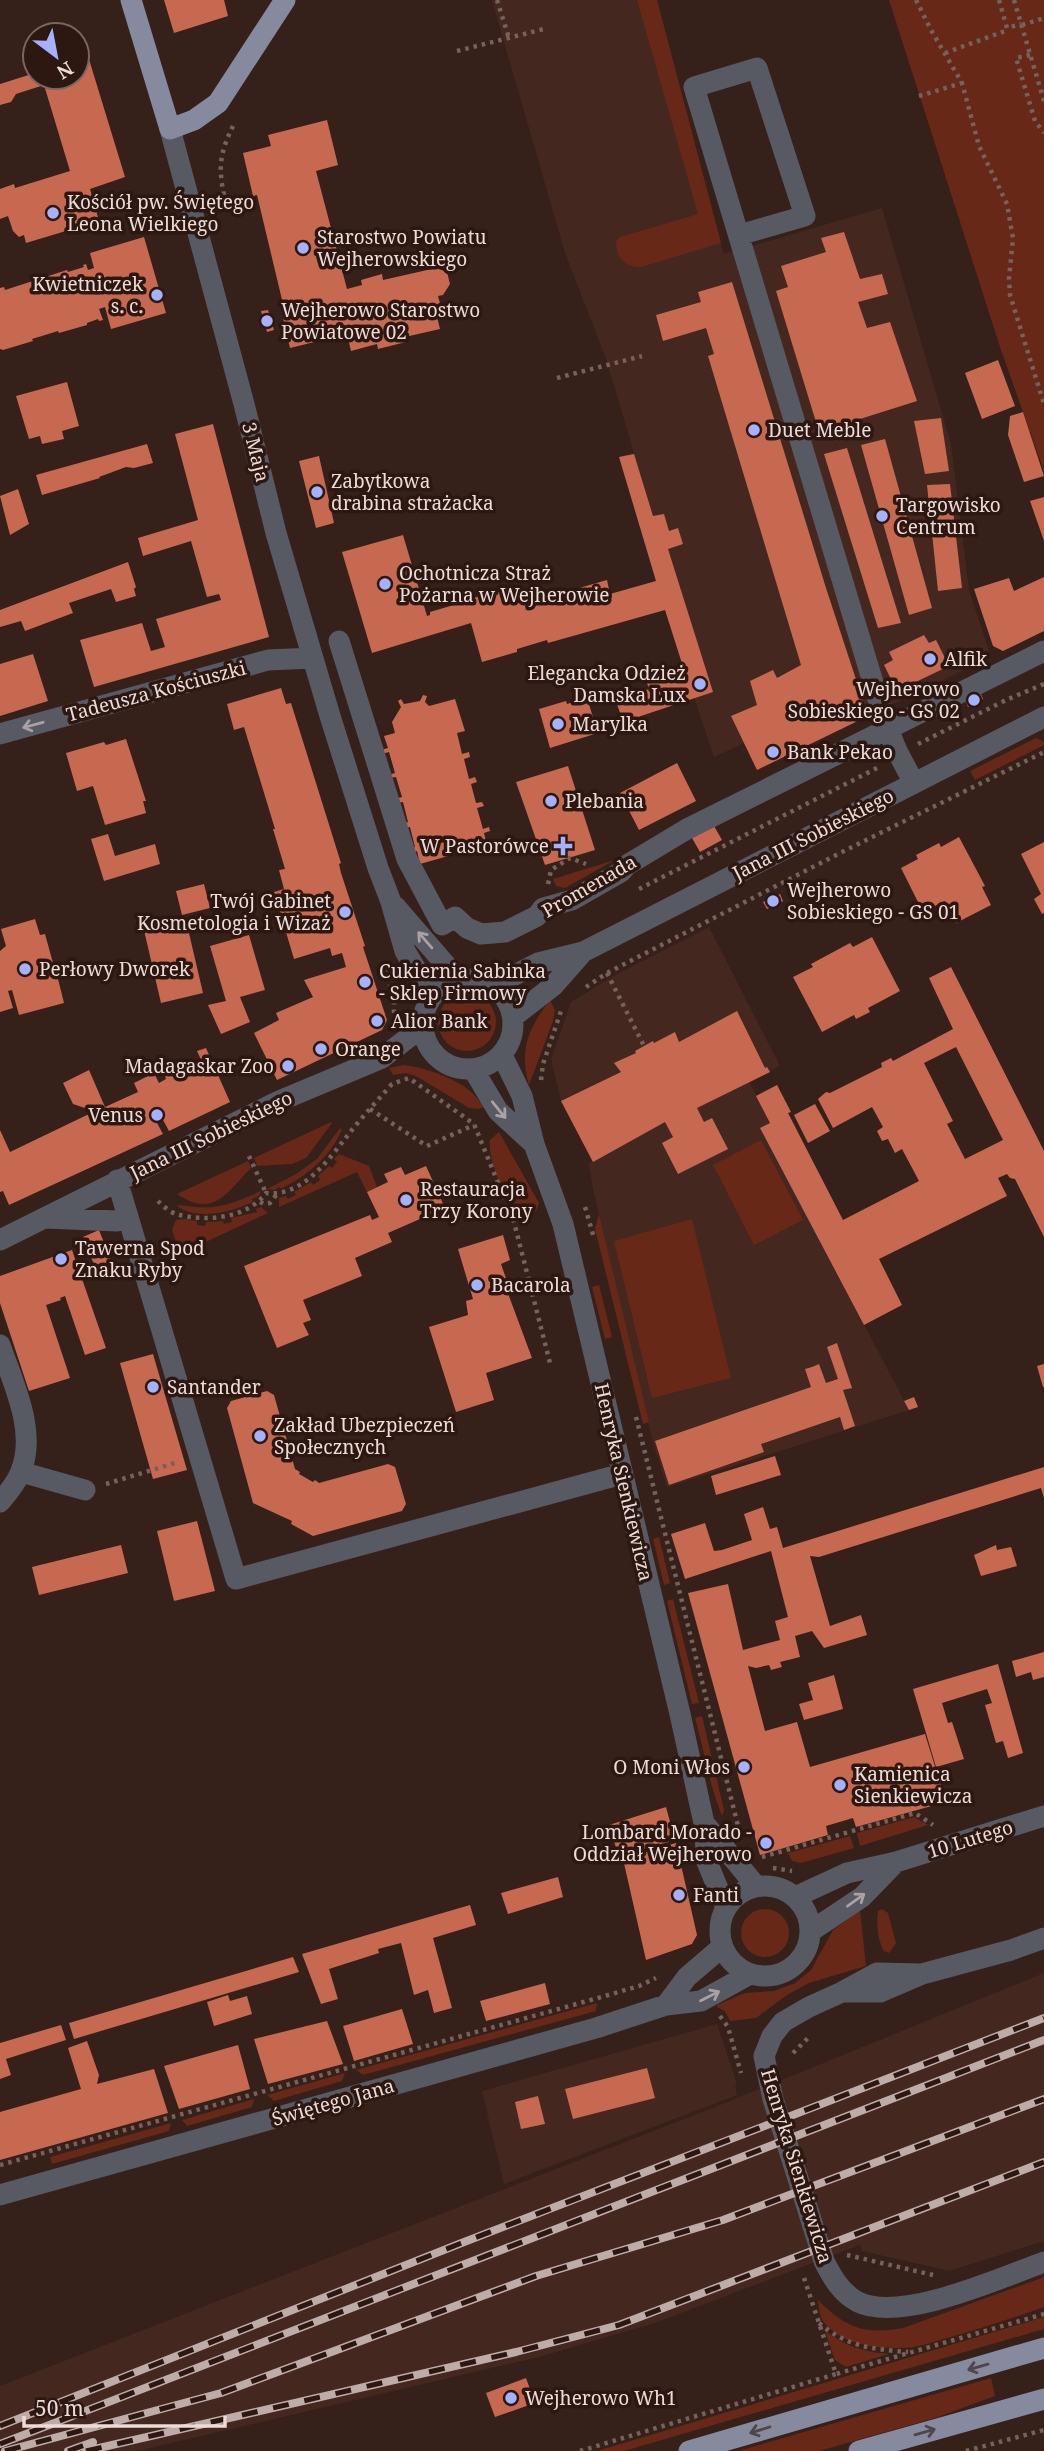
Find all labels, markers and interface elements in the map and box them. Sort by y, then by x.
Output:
north arrow [21,21,91,91]
text: N [52,55,78,85]
place label: Kościół pw. Świętego Leona Wielkiego [67,189,254,237]
marker: Kościół pw. Świętego Leona Wielkiego [45,205,61,221]
place label: Starostwo Powiatu Wejherowskiego [317,224,487,272]
marker: Starostwo Powiatu Wejherowskiego [295,240,311,256]
place label: Kwietniczek s. c. [32,271,144,319]
marker: Kwietniczek s. c. [149,287,165,303]
place label: Wejherowo Starostwo Powiatowe 02 [281,297,480,345]
marker: Wejherowo Starostwo Powiatowe 02 [259,313,275,329]
place label: Duet Meble [768,417,871,443]
street label: 3 Maja [236,420,276,484]
marker: Duet Meble [746,422,762,438]
place label: Zabytkowa drabina strażacka [331,468,494,516]
marker: Zabytkowa drabina strażacka [309,484,325,500]
place label: Targowisko Centrum [896,492,1001,540]
marker: Targowisko Centrum [874,508,890,524]
place label: Ochotnicza Straż Pożarna w Wejherowie [399,560,609,608]
marker: Ochotnicza Straż Pożarna w Wejherowie [377,576,393,592]
place label: Alfik [944,646,988,672]
marker: Alfik [922,651,938,667]
street label: Tadeusza Kościuszki [63,655,249,727]
place label: Elegancka Odzież Damska Lux [527,660,686,708]
marker: Elegancka Odzież Damska Lux [692,676,708,692]
place label: Wejherowo Sobieskiego - GS 02 [788,676,960,724]
marker: Wejherowo Sobieskiego - GS 02 [966,692,982,708]
place label: Marylka [572,711,648,737]
marker: Marylka [550,716,566,732]
one-way arrow [23,719,45,732]
place label: Bank Pekao [787,739,893,765]
marker: Bank Pekao [765,744,781,760]
street label: Jana III Sobieskiego [727,782,898,886]
place label: Plebania [565,788,644,814]
marker: Plebania [543,793,559,809]
place label: W Pastorówce [420,833,549,859]
marker: W Pastorówce [555,838,571,854]
street label: Promenada [537,849,641,923]
place label: Wejherowo Sobieskiego - GS 01 [787,877,959,925]
place label: Twój Gabinet Kosmetologia i Wizaż [137,888,331,936]
marker: Wejherowo Sobieskiego - GS 01 [765,893,781,909]
marker: Twój Gabinet Kosmetologia i Wizaż [337,904,353,920]
one-way arrow [417,932,433,950]
place label: Perłowy Dworek [39,956,191,982]
place label: Cukiernia Sabinka - Sklep Firmowy [379,958,546,1006]
marker: Perłowy Dworek [17,961,33,977]
marker: Cukiernia Sabinka - Sklep Firmowy [357,974,373,990]
place label: Alior Bank [391,1008,489,1034]
marker: Alior Bank [369,1013,385,1029]
place label: Orange [335,1036,401,1062]
marker: Orange [313,1041,329,1057]
place label: Madagaskar Zoo [125,1053,274,1079]
marker: Madagaskar Zoo [280,1058,296,1074]
street label: Jana III Sobieskiego [125,1084,296,1186]
one-way arrow [491,1101,507,1119]
place label: Venus [88,1102,143,1128]
marker: Venus [149,1107,165,1123]
place label: Restauracja Trzy Korony [420,1176,533,1224]
marker: Restauracja Trzy Korony [398,1192,414,1208]
place label: Tawerna Spod Znaku Ryby [75,1235,205,1283]
marker: Tawerna Spod Znaku Ryby [53,1251,69,1267]
place label: Bacarola [491,1272,571,1298]
marker: Bacarola [469,1277,485,1293]
place label: Santander [167,1374,261,1400]
marker: Santander [145,1379,161,1395]
street label: Henryka Sienkiewicza [589,1380,659,1584]
place label: Zakład Ubezpieczeń Społecznych [274,1412,455,1460]
marker: Zakład Ubezpieczeń Społecznych [252,1428,268,1444]
place label: O Moni Włos [613,1754,730,1780]
marker: O Moni Włos [736,1759,752,1775]
place label: Kamienica Sienkiewicza [854,1761,972,1809]
marker: Kamienica Sienkiewicza [832,1777,848,1793]
street label: 10 Lutego [924,1814,1016,1864]
place label: Lombard Morado - Oddział Wejherowo [573,1819,752,1867]
marker: Lombard Morado - Oddział Wejherowo [758,1835,774,1851]
place label: Fanti [693,1882,739,1908]
marker: Fanti [671,1887,687,1903]
one-way arrow [847,1893,866,1908]
one-way arrow [699,1988,720,2002]
street label: Henryka Sienkiewicza [755,2065,839,2267]
street label: Świętego Jana [269,2072,397,2132]
one-way arrow [968,2361,990,2374]
scale bar [24,2384,226,2428]
place label: Wejherowo Wh1 [525,2385,677,2411]
marker: Wejherowo Wh1 [503,2390,519,2406]
text: 50 m [35,2394,84,2422]
one-way arrow [749,2424,771,2437]
one-way arrow [913,2425,935,2438]

